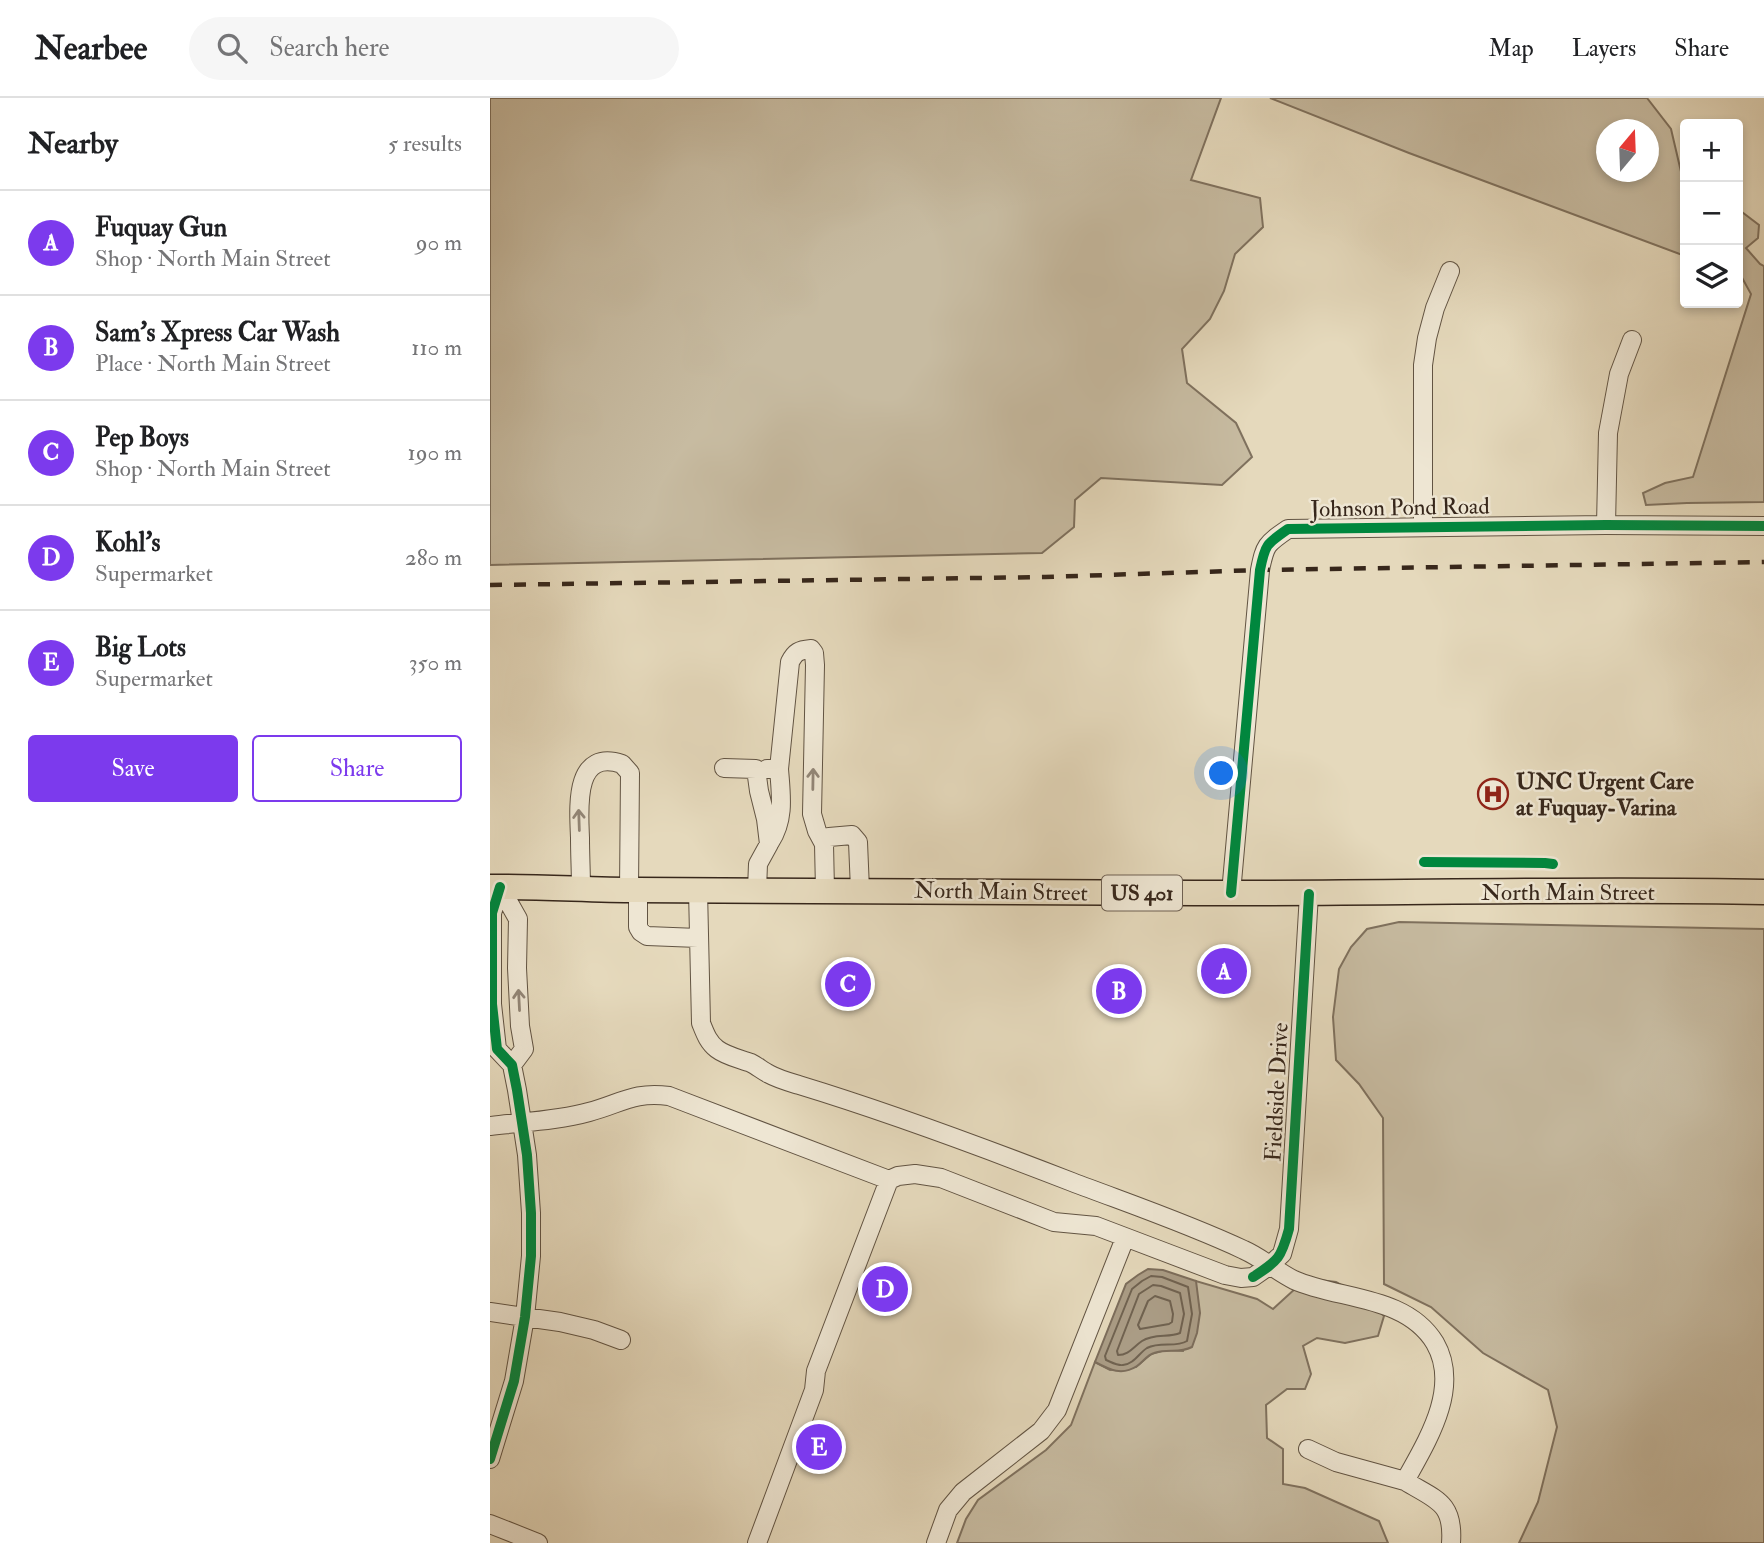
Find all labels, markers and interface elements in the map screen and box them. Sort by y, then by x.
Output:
search box [189,17,679,80]
text: Nearbee [35,28,147,69]
icon: search [213,29,251,67]
text: Search here [269,32,389,64]
text: Map [1489,33,1534,64]
text: Layers [1572,33,1636,64]
text: Share [1674,33,1729,64]
north arrow [1596,119,1659,182]
map controls [1680,119,1743,308]
button: + [1680,119,1743,182]
text: Nearby [28,125,118,162]
text: 5 results [388,129,462,158]
button: − [1680,182,1743,245]
text: Fuquay Gun [95,212,227,244]
text: A [44,228,58,257]
text: 90 m [416,228,462,257]
text: Shop · North Main Street [95,244,331,273]
button: layers [1680,245,1743,308]
text: Sam's Xpress Car Wash [95,317,340,349]
text: B [43,333,59,362]
text: 110 m [411,333,462,362]
text: Place · North Main Street [95,349,331,378]
text: Pep Boys [95,422,189,454]
text: C [43,438,59,467]
text: 190 m [408,438,462,467]
text: Shop · North Main Street [95,454,331,483]
street label: Johnson Pond Road [1309,491,1490,524]
text: Kohl's [95,527,161,559]
text: D [42,543,60,572]
text: 280 m [405,543,462,572]
text: Supermarket [95,559,213,588]
text: Big Lots [95,632,186,664]
text: E [43,648,59,677]
text: 350 m [409,648,462,677]
text: Supermarket [95,664,213,693]
button: Save [28,735,238,802]
button: Share [252,735,462,802]
your location [1204,756,1238,790]
one-way arrow [806,767,819,790]
place label: UNC Urgent Care at Fuquay-Varina [1516,767,1694,823]
hospital icon: UNC Urgent Care at Fuquay-Varina [1476,777,1510,811]
one-way arrow [572,809,586,832]
street label: North Main Street [914,875,1088,908]
road number: US 401 [1102,876,1182,910]
street label: North Main Street [1481,878,1655,907]
pin: A [1201,945,1247,997]
pin: C [825,958,871,1010]
pin: B [1096,965,1142,1017]
one-way arrow [512,989,525,1012]
street label: Fieldside Drive [1258,1021,1295,1162]
pin: D [862,1263,908,1315]
pin: E [796,1421,842,1473]

